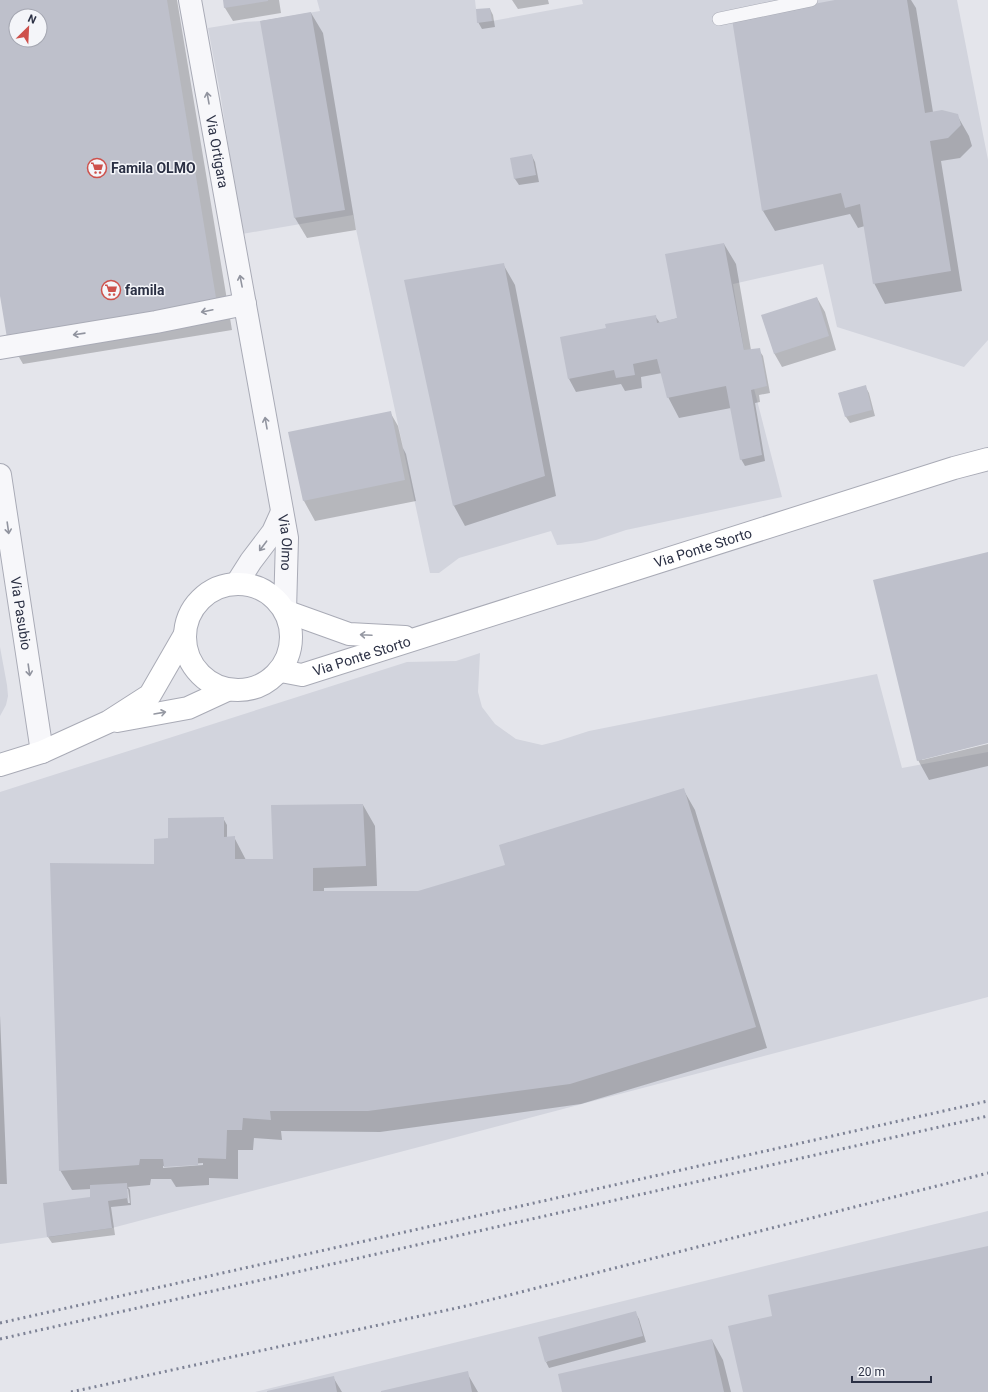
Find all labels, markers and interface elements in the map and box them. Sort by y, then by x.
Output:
north arrow [8,8,48,48]
text: N [26,12,38,27]
one-way arrow [204,92,212,105]
street label: Via Ortigara [203,114,232,189]
supermarket icon: Famila OLMO [86,157,108,179]
place label: Famila OLMO [111,160,196,176]
one-way arrow [236,275,244,288]
supermarket icon: famila [100,279,122,301]
place label: famila [125,282,165,298]
one-way arrow [201,308,214,316]
one-way arrow [73,330,86,338]
one-way arrow [262,417,270,430]
street label: Via Olmo [275,513,295,571]
one-way arrow [4,521,12,534]
street label: Via Ponte Storto [652,525,754,571]
one-way arrow [259,540,267,551]
street label: Via Pasubio [8,576,34,651]
one-way arrow [360,631,373,638]
street label: Via Ponte Storto [311,633,413,679]
one-way arrow [25,663,33,676]
one-way arrow [153,709,166,717]
scale bar [852,1358,931,1384]
text: 20 m [858,1365,885,1379]

